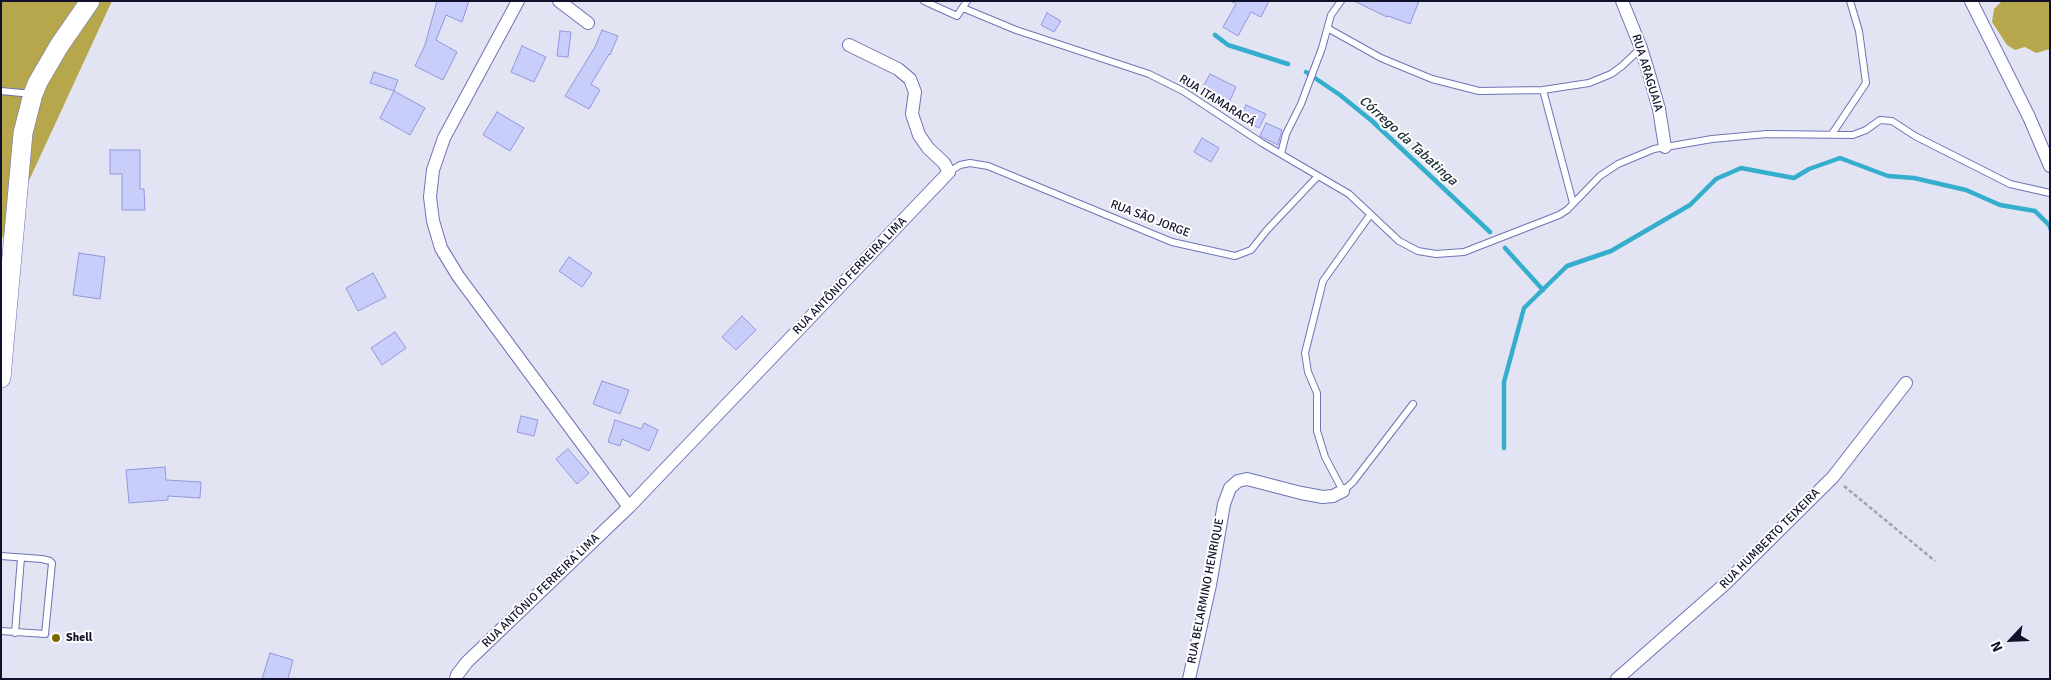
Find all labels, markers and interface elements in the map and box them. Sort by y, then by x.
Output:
street label: RUA ARAGUAIA [1628,33,1666,113]
street label: RUA ITAMARACÁ [1176,72,1258,130]
water label: Córrego da Tabatinga [1355,93,1461,189]
street label: RUA SÃO JORGE [1108,197,1192,241]
street label: RUA ANTÔNIO FERREIRA LIMA [790,214,910,338]
street label: RUA HUMBERTO TEIXEIRA [1717,486,1823,592]
street label: RUA BELARMINO HENRIQUE [1185,517,1227,665]
street label: RUA ANTÔNIO FERREIRA LIMA [479,531,603,651]
north arrow [1986,615,2036,665]
place label: Shell [66,631,93,645]
marker: Shell [50,632,62,644]
text: N [1987,639,2007,655]

